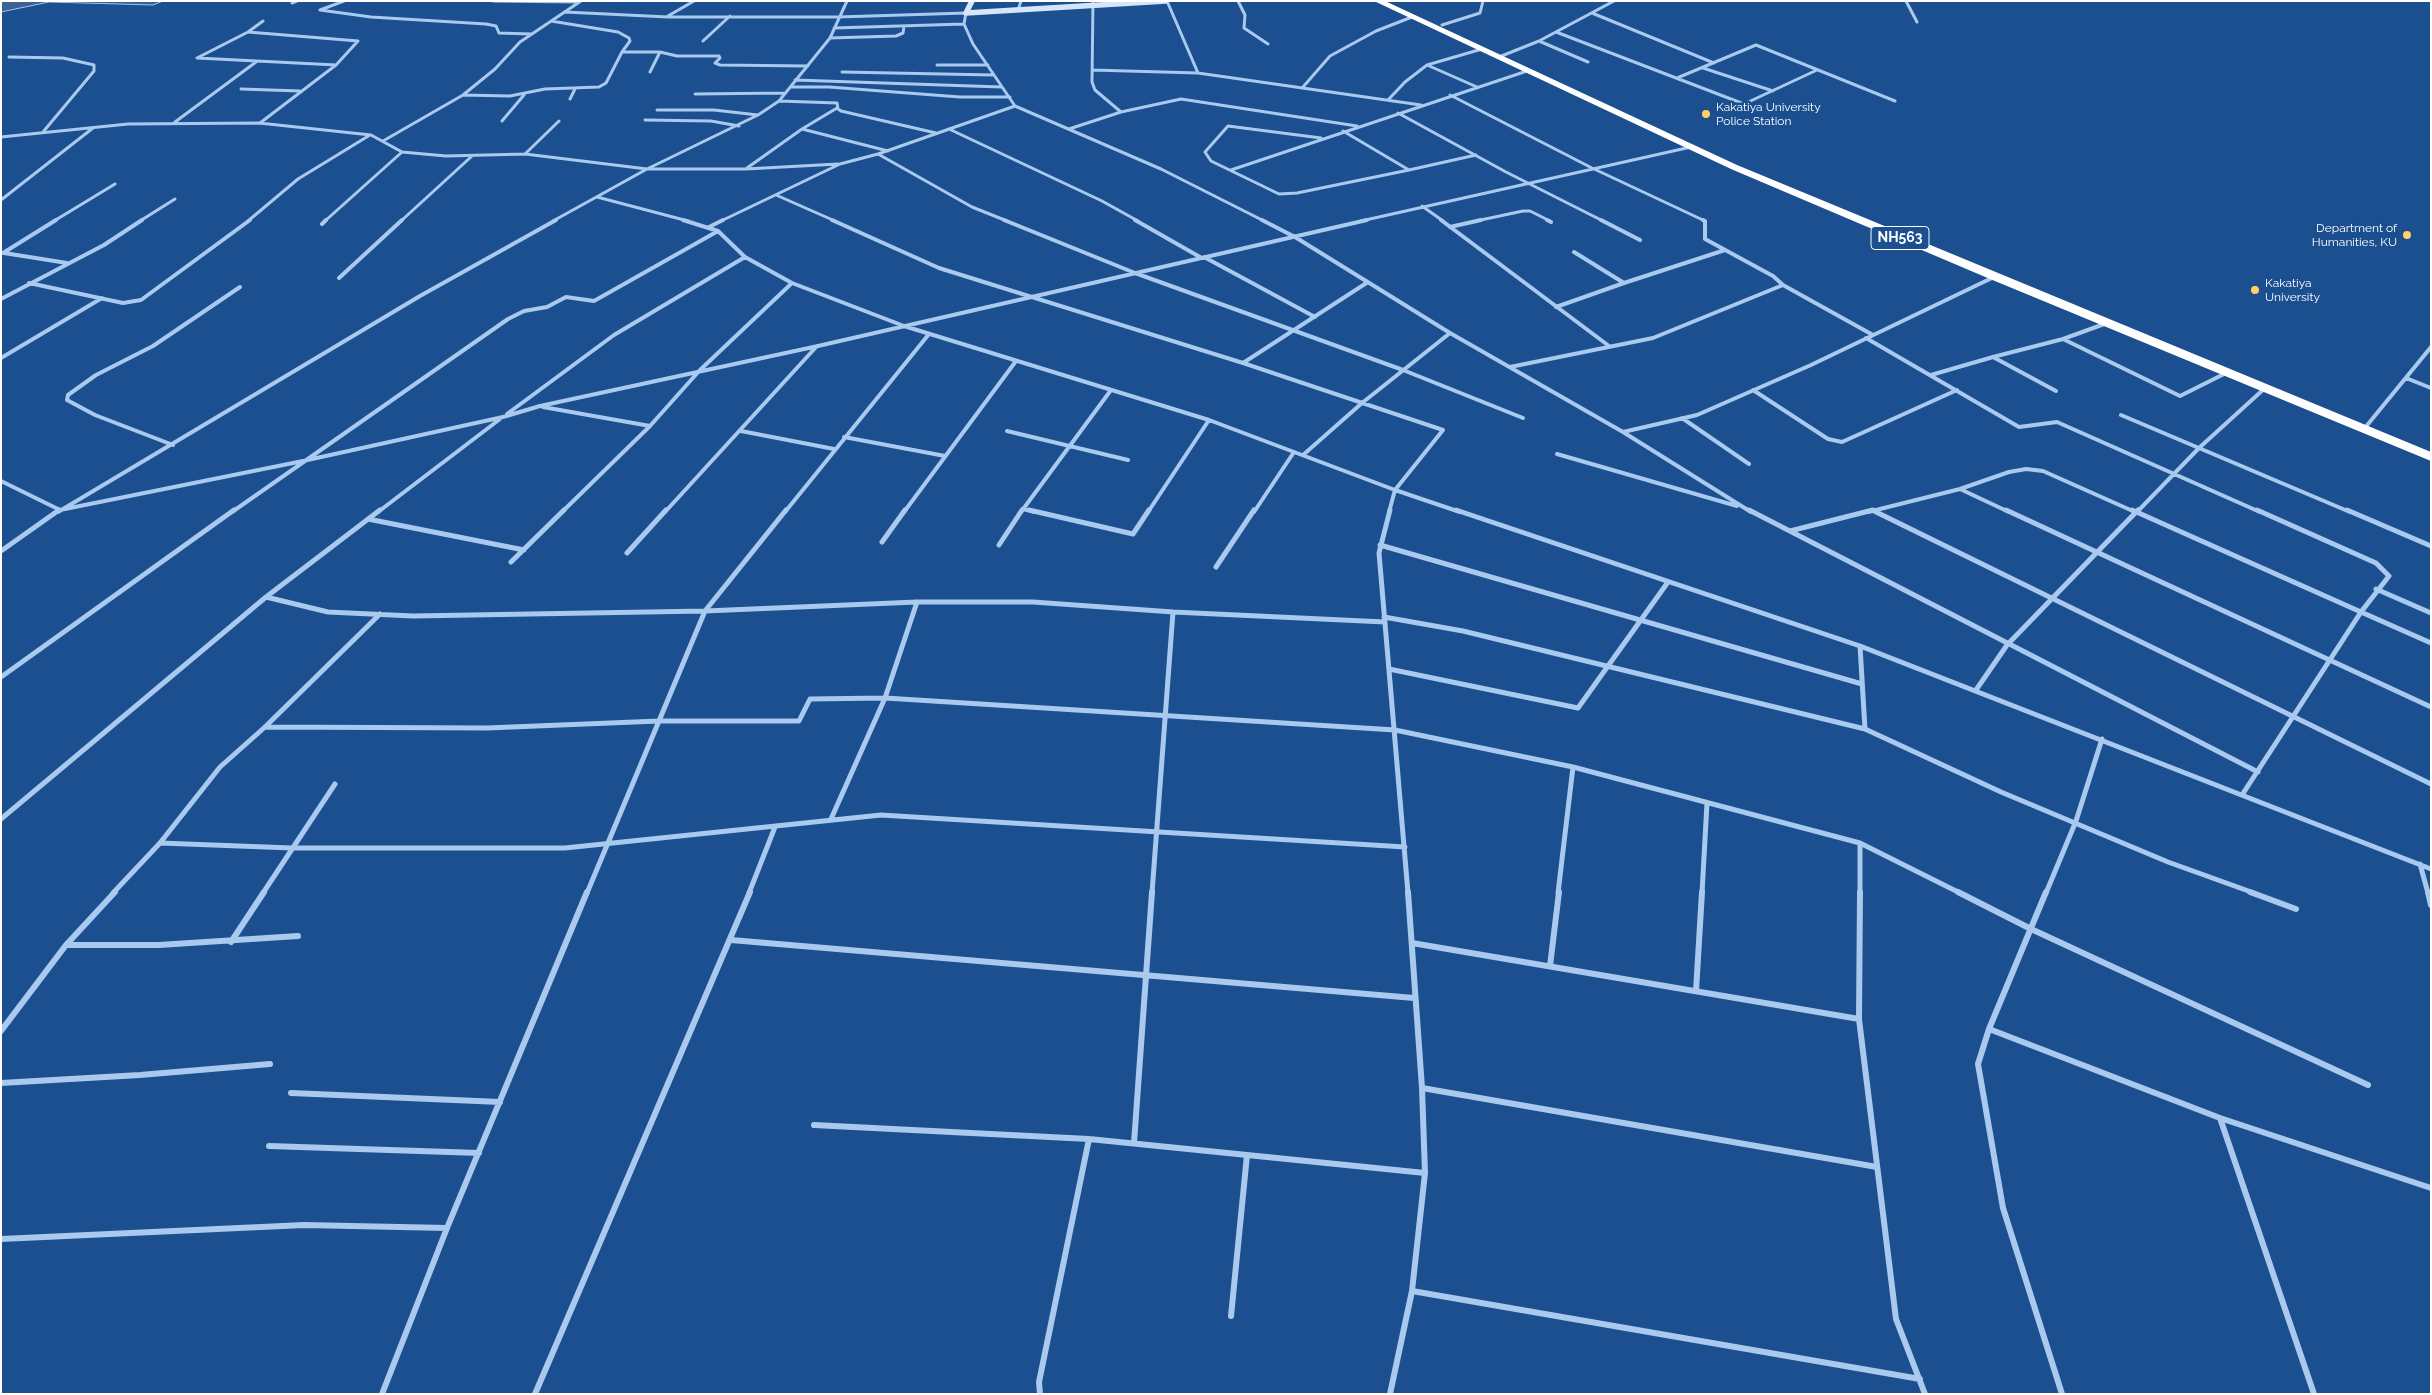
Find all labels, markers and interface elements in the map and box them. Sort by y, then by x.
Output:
place label: Kakatiya University Police Station [1716,100,1821,128]
marker: Kakatiya University Police Station [1700,108,1712,120]
place label: Department of Humanities, KU [2312,221,2397,249]
road number: NH563 [1871,227,1929,250]
marker: Department of Humanities, KU [2401,229,2413,241]
place label: Kakatiya University [2265,276,2320,304]
marker: Kakatiya University [2249,284,2261,296]

